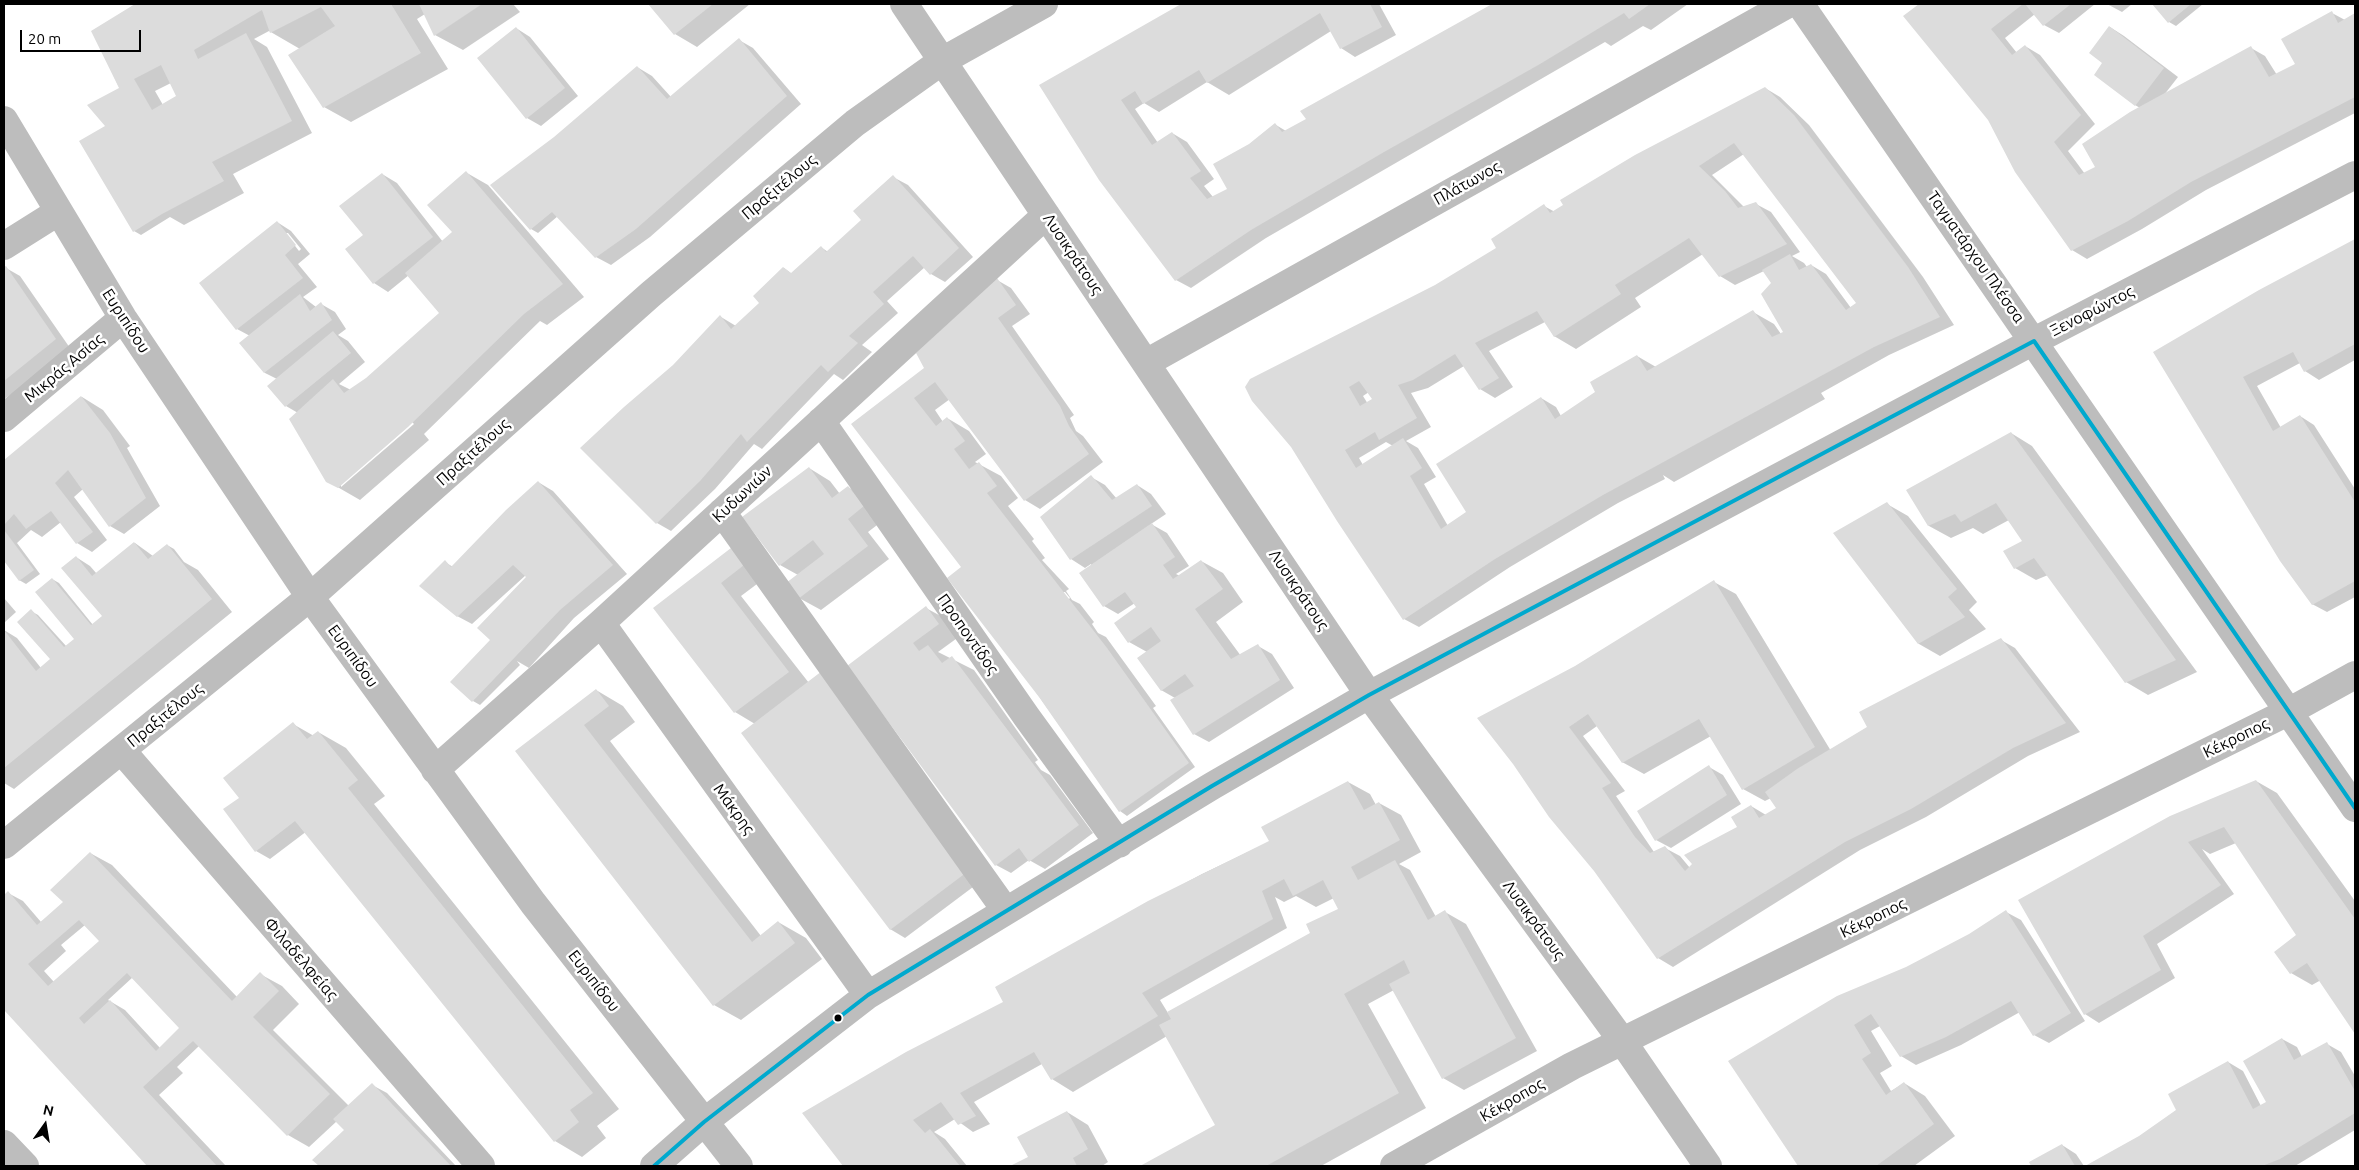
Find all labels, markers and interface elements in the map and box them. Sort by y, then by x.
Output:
scale bar [22,20,144,52]
text: 20 m [28,30,61,47]
street label: Πραξιτέλους [738,150,820,224]
street label: Πλάτωνος [1430,157,1504,209]
street label: Ταγματάρχου Πλέσσα [1923,188,2029,326]
street label: Λυσικράτους [1039,210,1107,298]
street label: Ξενοφώντος [2047,282,2137,340]
street label: Ευριπίδου [98,285,154,357]
street label: Μικράς Ασίας [21,329,107,407]
street label: Πραξιτέλους [433,414,513,490]
street label: Κυδωνιών [708,462,776,526]
street label: Λυσικράτους [1265,546,1333,634]
street label: Προποντίδος [933,590,1003,678]
street label: Ευριπίδου [324,621,382,691]
street label: Πραξιτέλους [123,679,207,751]
street label: Κέκροπος [2200,714,2272,762]
street label: Μάκρης [709,780,759,838]
street label: Λυσικράτους [1499,877,1569,963]
street label: Κέκροπος [1837,894,1909,942]
street label: Φιλαδελφείας [260,914,342,1004]
street label: Ευριπίδου [564,946,624,1016]
unlabelled marker [833,1013,843,1023]
street label: Κέκροπος [1477,1074,1547,1126]
north arrow [20,1100,70,1150]
text: N [41,1101,55,1119]

